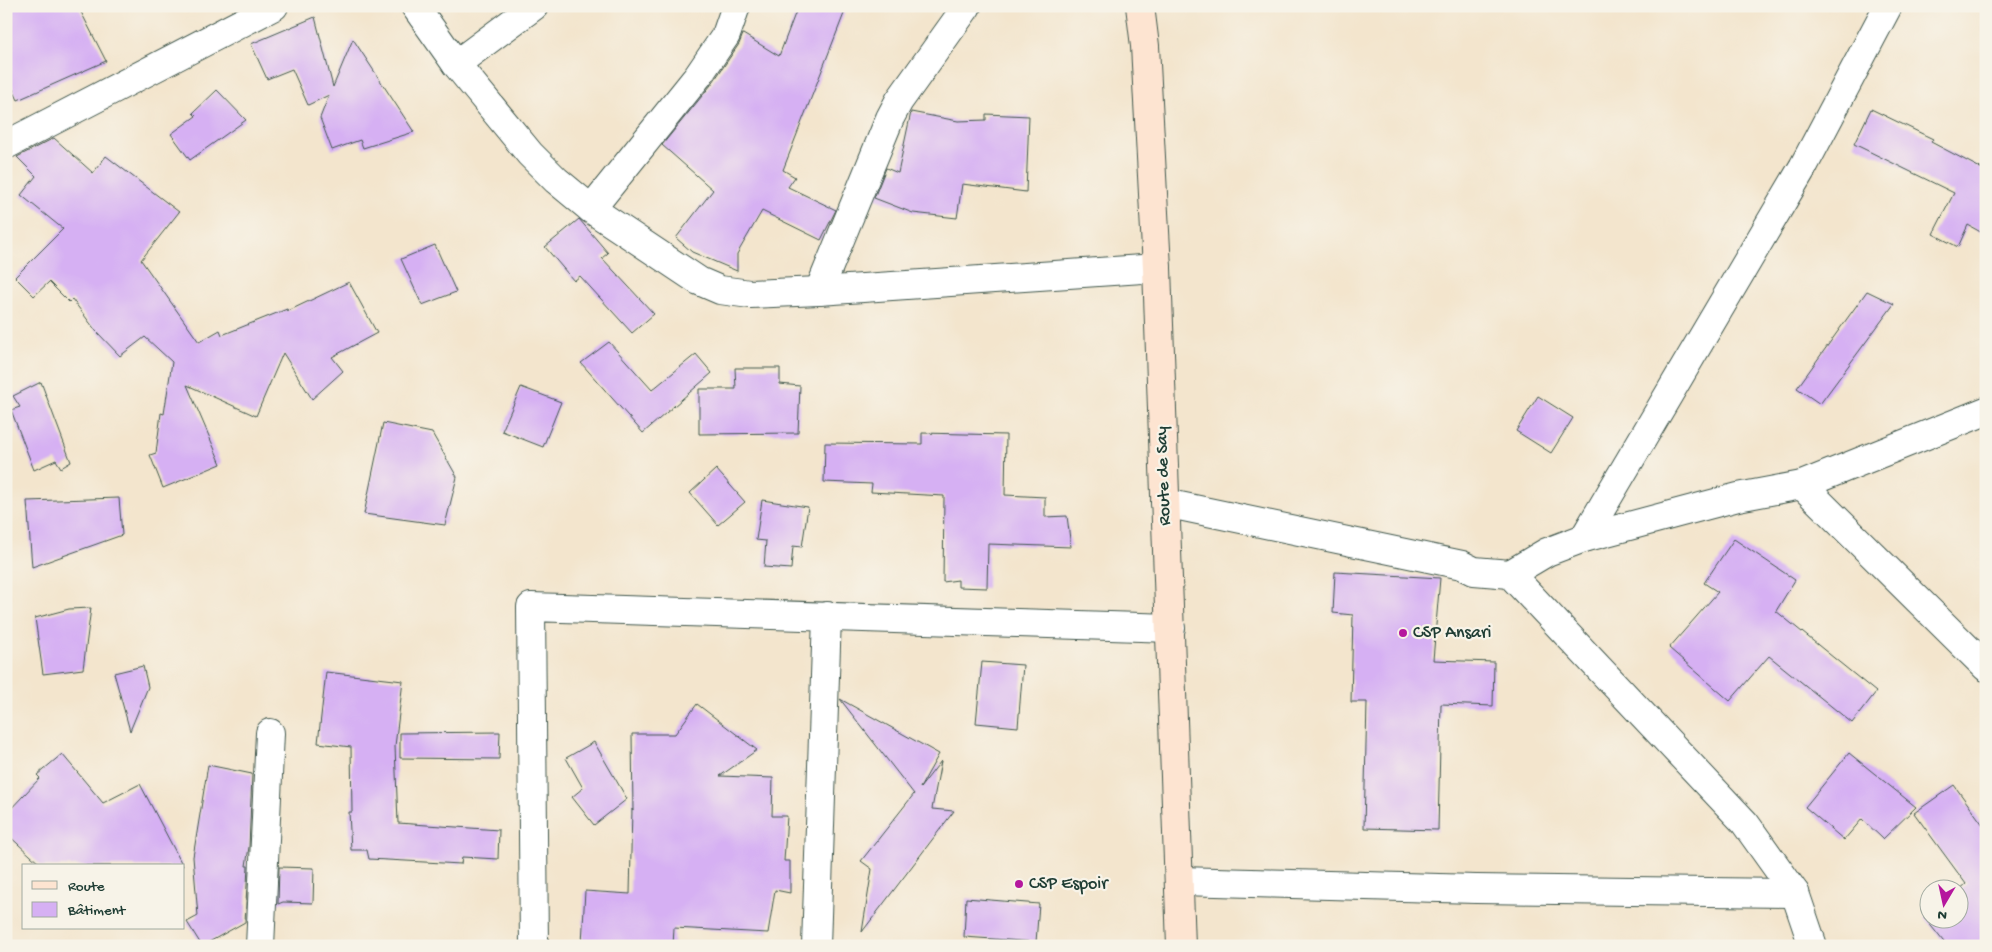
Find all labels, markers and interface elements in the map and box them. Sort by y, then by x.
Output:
street label: Route de Say [1152,426,1176,526]
place label: CSP Ansari [1413,623,1491,644]
marker: CSP Ansari [1397,627,1409,639]
legend [22,864,185,930]
place label: CSP Espoir [1029,874,1109,895]
text: Route [68,878,105,896]
marker: CSP Espoir [1013,878,1025,890]
north arrow [1920,880,1970,930]
text: Bâtiment [67,902,127,920]
text: N [1937,905,1948,923]

